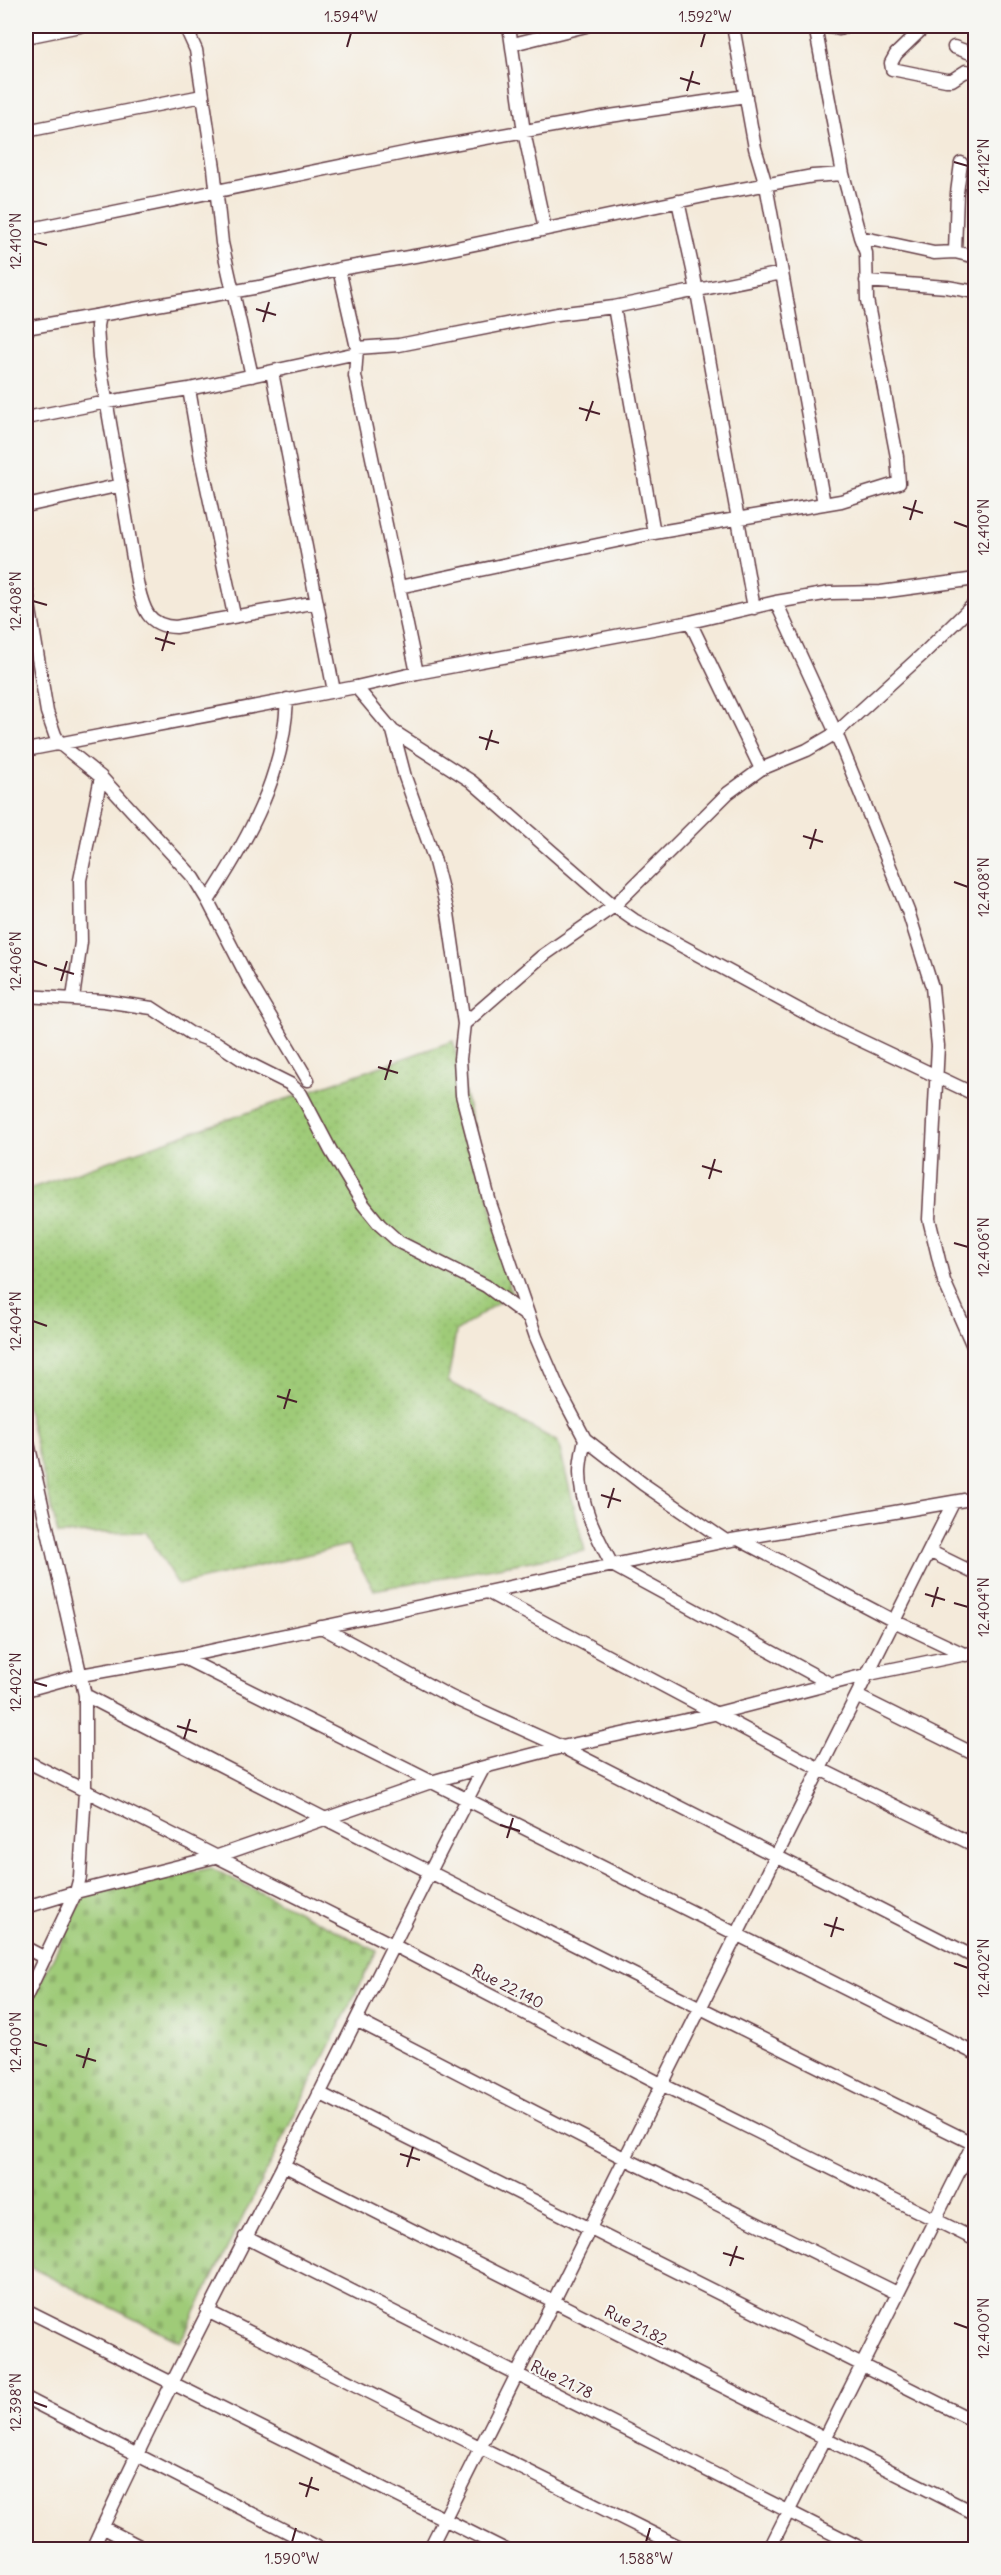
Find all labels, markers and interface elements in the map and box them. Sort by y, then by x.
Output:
text: 1.594°W [324,7,378,26]
text: 1.592°W [678,7,732,26]
text: 12.412°N [974,138,993,194]
text: 12.410°N [6,213,25,269]
text: 12.410°N [974,499,993,555]
text: 12.408°N [6,571,25,631]
text: 12.408°N [974,857,993,917]
text: 12.406°N [6,931,25,991]
text: 12.406°N [974,1217,993,1277]
text: 12.404°N [6,1291,25,1351]
text: 12.404°N [974,1577,993,1637]
text: 12.402°N [6,1652,25,1712]
text: 12.402°N [974,1938,993,1998]
street label: Rue 22.140 [469,1959,547,2013]
text: 12.400°N [6,2012,25,2072]
text: 12.400°N [974,2298,993,2358]
street label: Rue 21.82 [601,2301,671,2349]
street label: Rue 21.78 [527,2355,597,2403]
text: 12.398°N [6,2373,25,2431]
text: 1.590°W [265,2549,320,2568]
text: 1.588°W [619,2549,673,2568]

